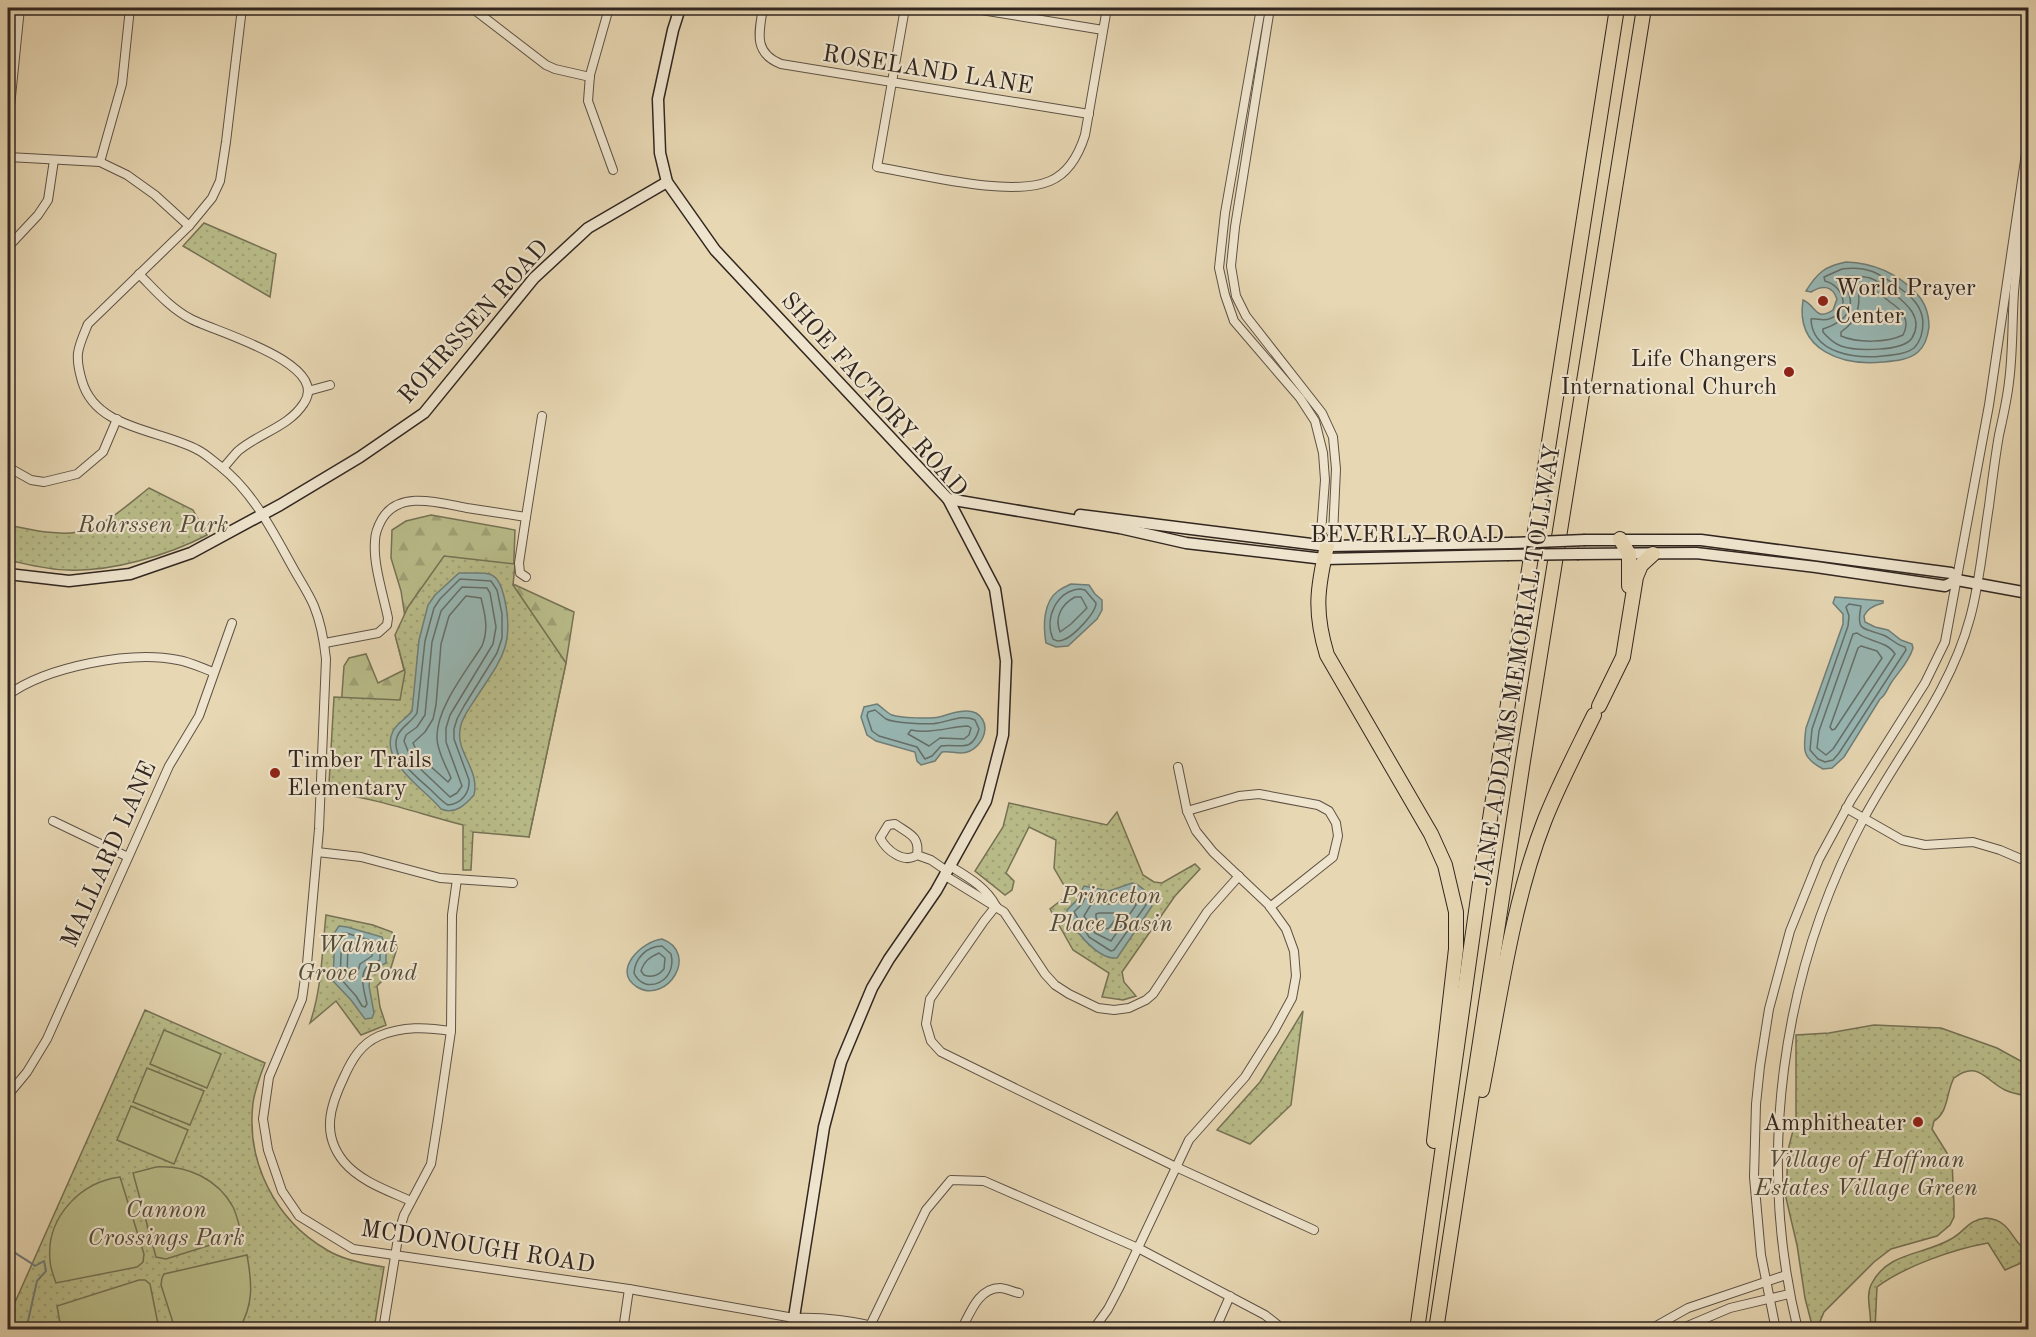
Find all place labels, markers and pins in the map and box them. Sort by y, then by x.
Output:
place label: World Prayer Center [1835,277,1976,329]
marker: World Prayer Center [1816,294,1830,308]
place label: Life Changers International Church [1560,348,1777,400]
marker: Life Changers International Church [1782,365,1796,379]
place label: Timber Trails Elementary [287,749,432,801]
marker: Timber Trails Elementary [268,766,282,780]
place label: Amphitheater [1763,1112,1906,1136]
marker: Amphitheater [1911,1115,1925,1129]

